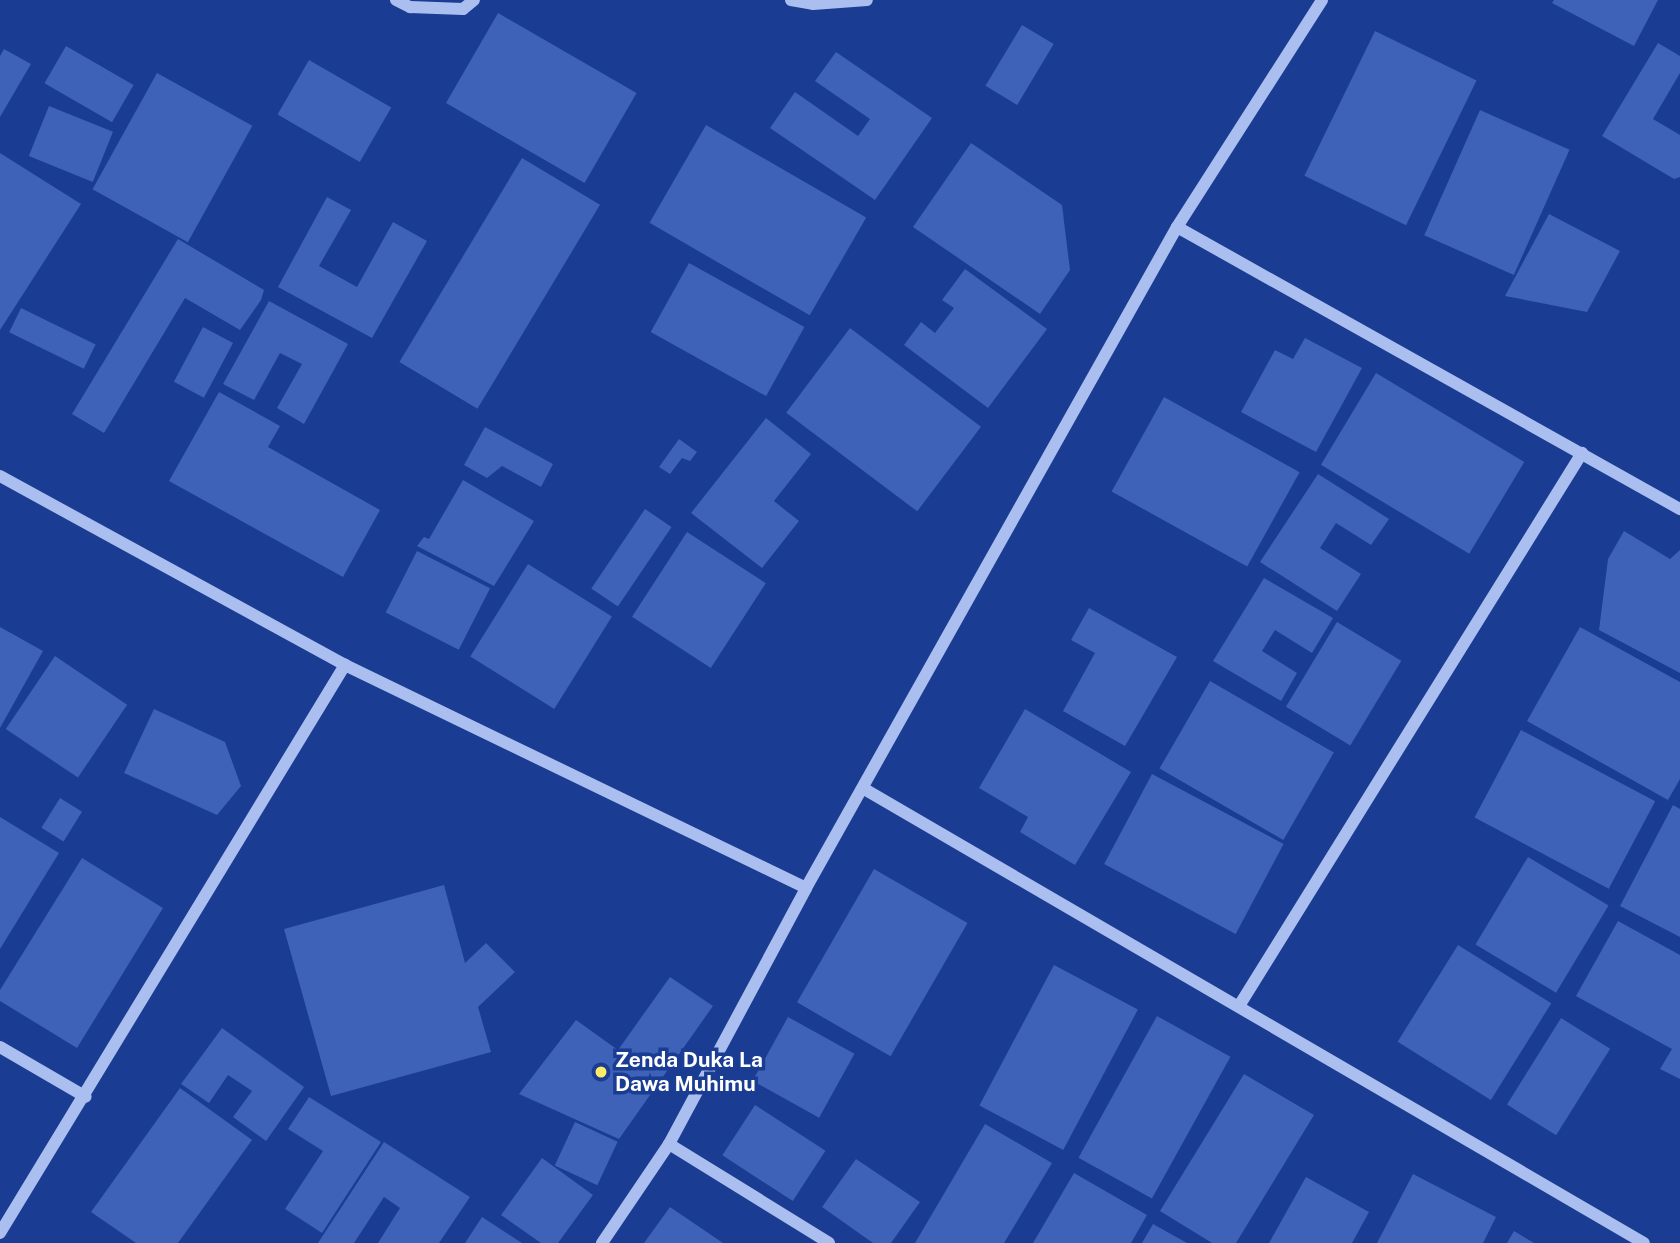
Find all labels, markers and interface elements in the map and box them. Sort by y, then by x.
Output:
place label: Zenda Duka La Dawa Muhimu [615,1047,763,1097]
marker: Zenda Duka La Dawa Muhimu [593,1064,609,1080]

